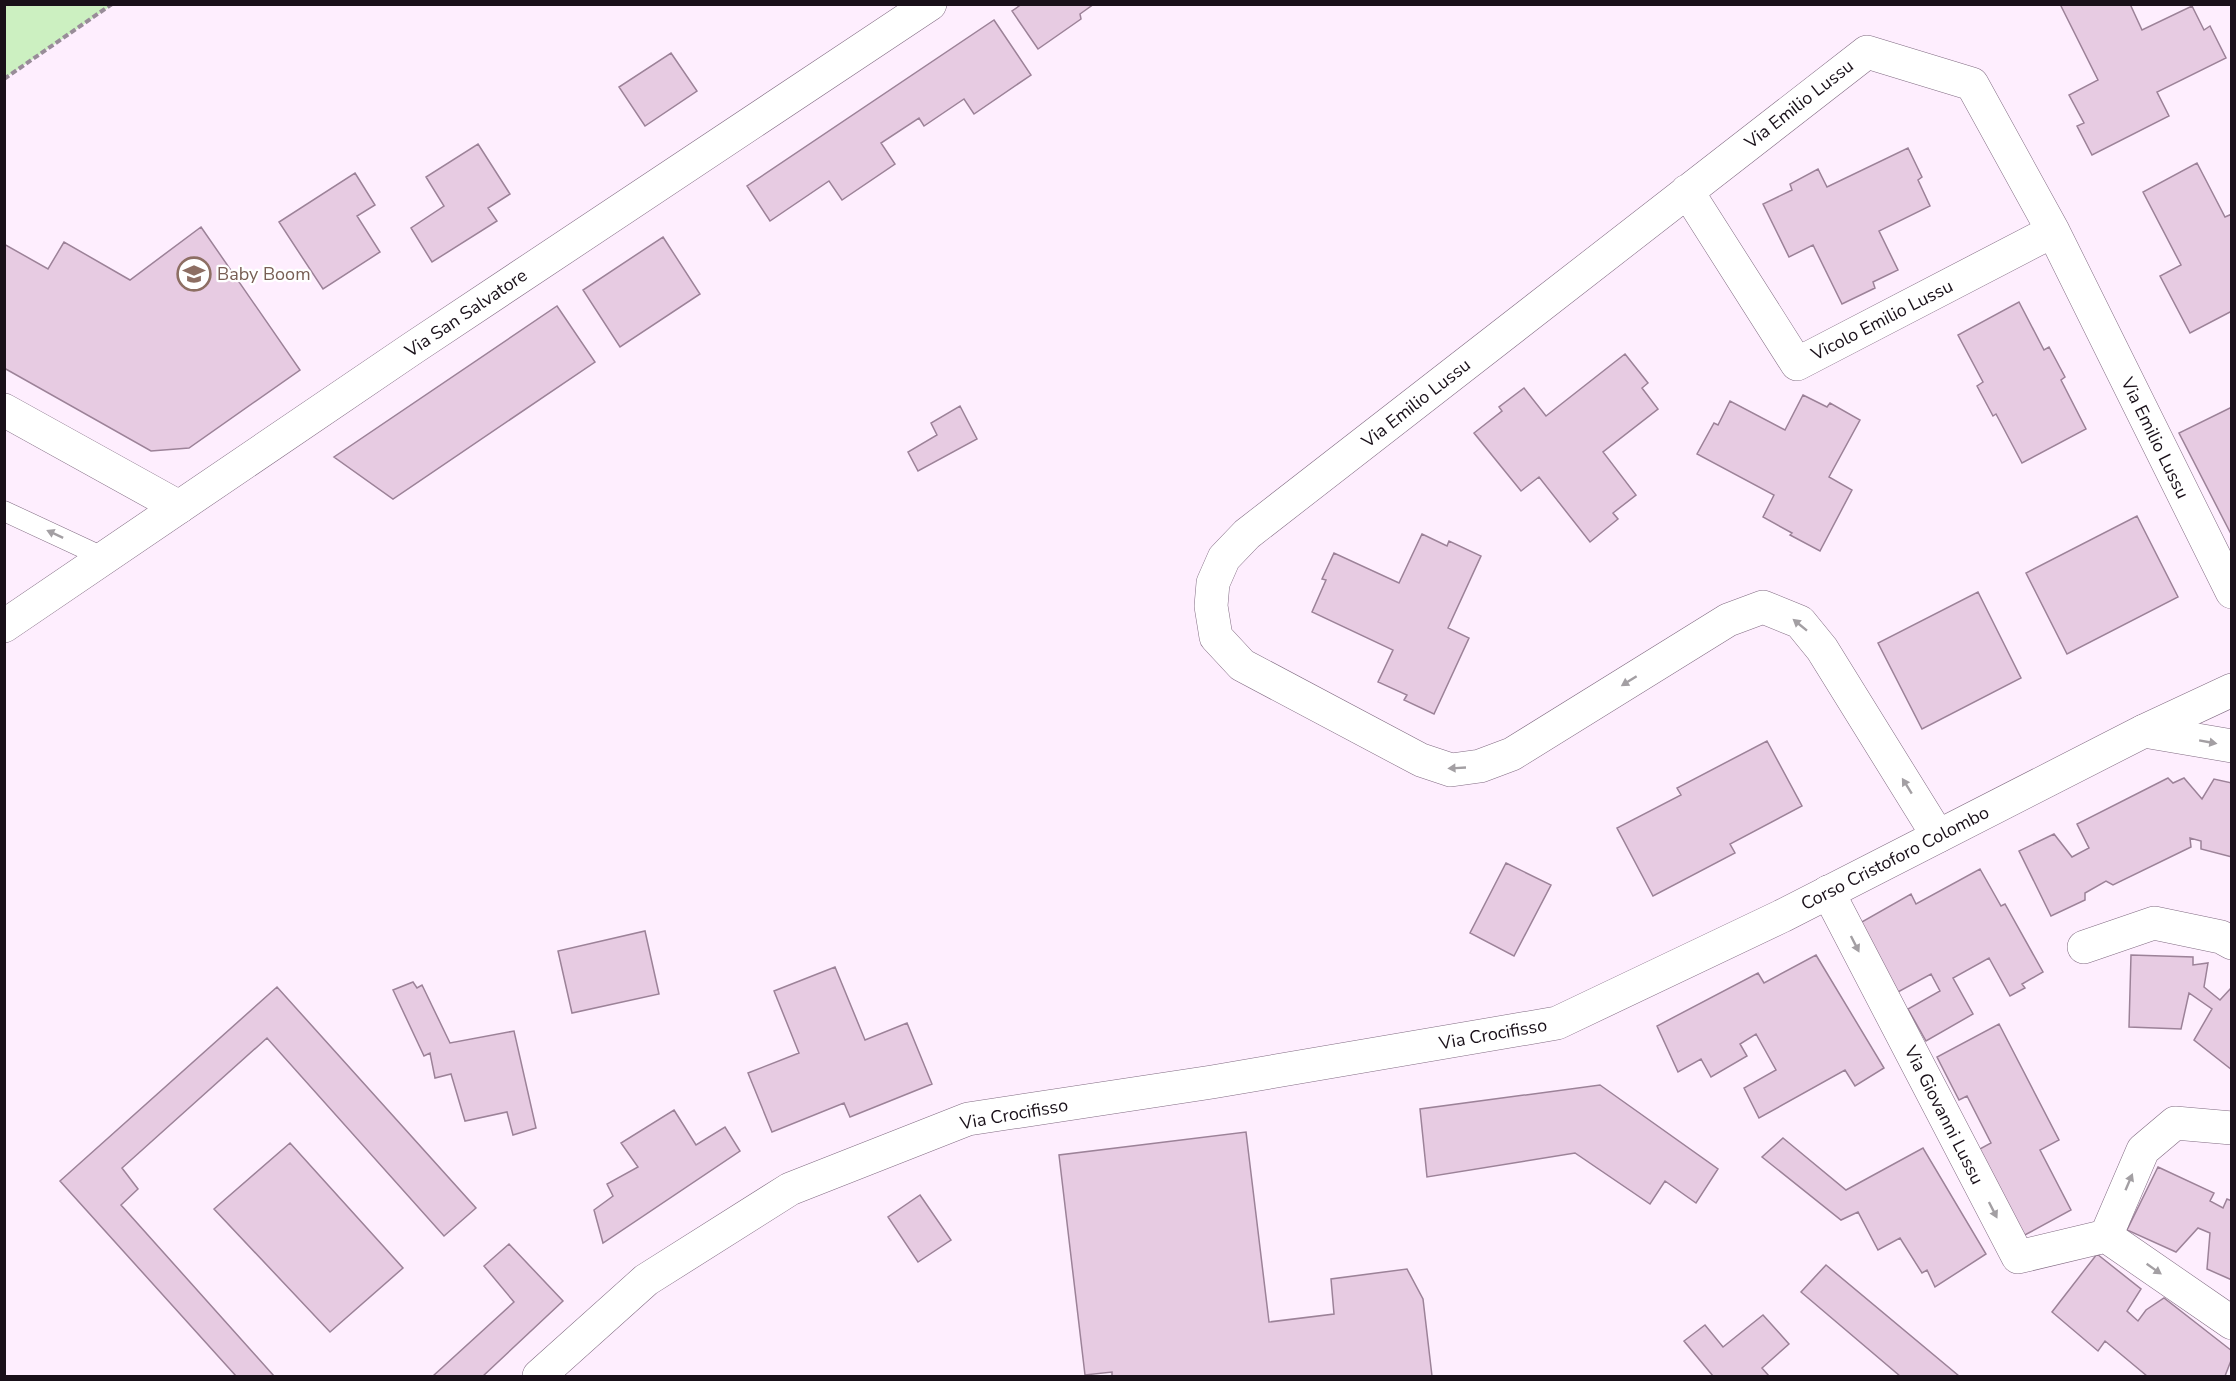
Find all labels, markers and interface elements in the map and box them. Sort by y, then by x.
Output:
street label: Via Emilio Lussu [1739,54,1858,155]
school or university icon: Baby Boom [176,256,212,292]
place label: Baby Boom [217,262,311,286]
street label: Via San Salvatore [399,263,532,363]
street label: Vicolo Emilio Lussu [1806,274,1957,367]
street label: Via Emilio Lussu [1356,353,1475,454]
street label: Via Emilio Lussu [2115,372,2195,503]
one-way arrow [46,530,63,539]
one-way arrow [1792,618,1807,631]
one-way arrow [1621,676,1637,687]
one-way arrow [2199,738,2218,747]
one-way arrow [1448,764,1467,773]
one-way arrow [1902,778,1913,794]
street label: Corso Cristoforo Colombo [1797,800,1993,916]
one-way arrow [1850,936,1860,953]
street label: Via Crocifisso [1436,1013,1549,1055]
street label: Via Giovanni Lussu [1898,1041,1989,1189]
street label: Via Crocifisso [957,1093,1070,1135]
one-way arrow [2125,1173,2134,1191]
one-way arrow [1988,1201,1998,1219]
one-way arrow [2146,1263,2162,1274]

